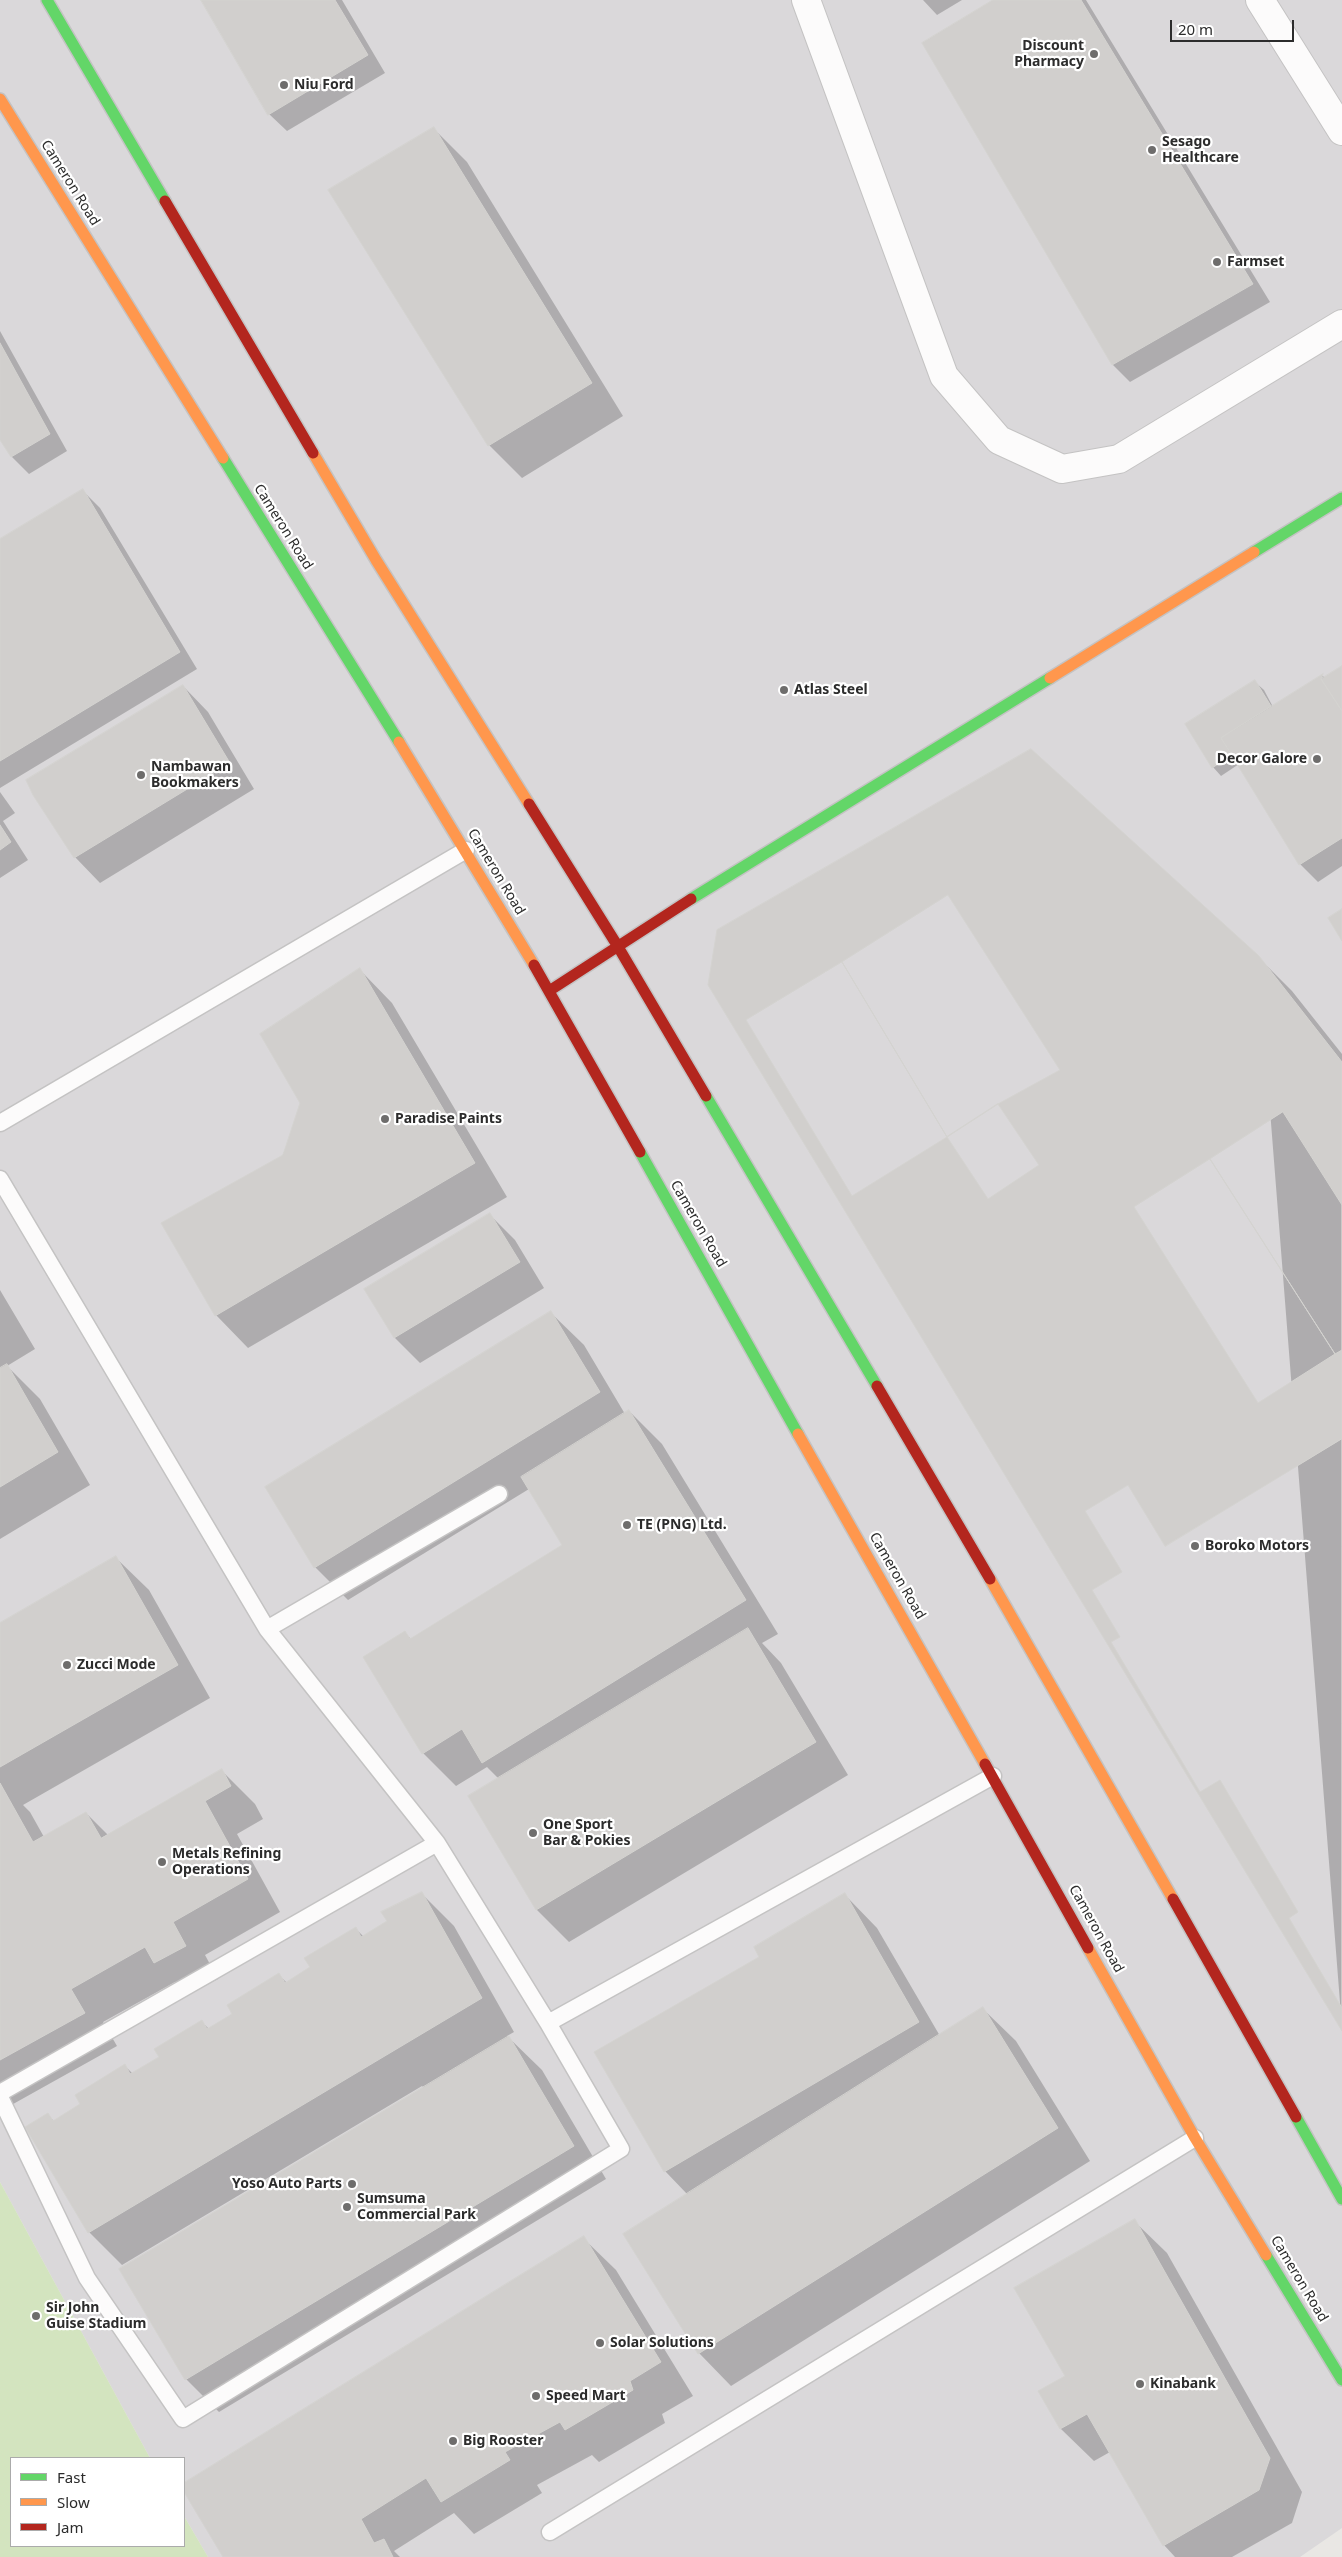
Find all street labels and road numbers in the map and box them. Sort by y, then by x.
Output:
street label: Cameron Road [37,137,103,229]
street label: Cameron Road [250,481,316,573]
street label: Cameron Road [464,826,528,918]
street label: Cameron Road [666,1178,730,1270]
street label: Cameron Road [865,1530,929,1622]
street label: Cameron Road [1065,1882,1127,1976]
street label: Cameron Road [1267,2233,1331,2325]

